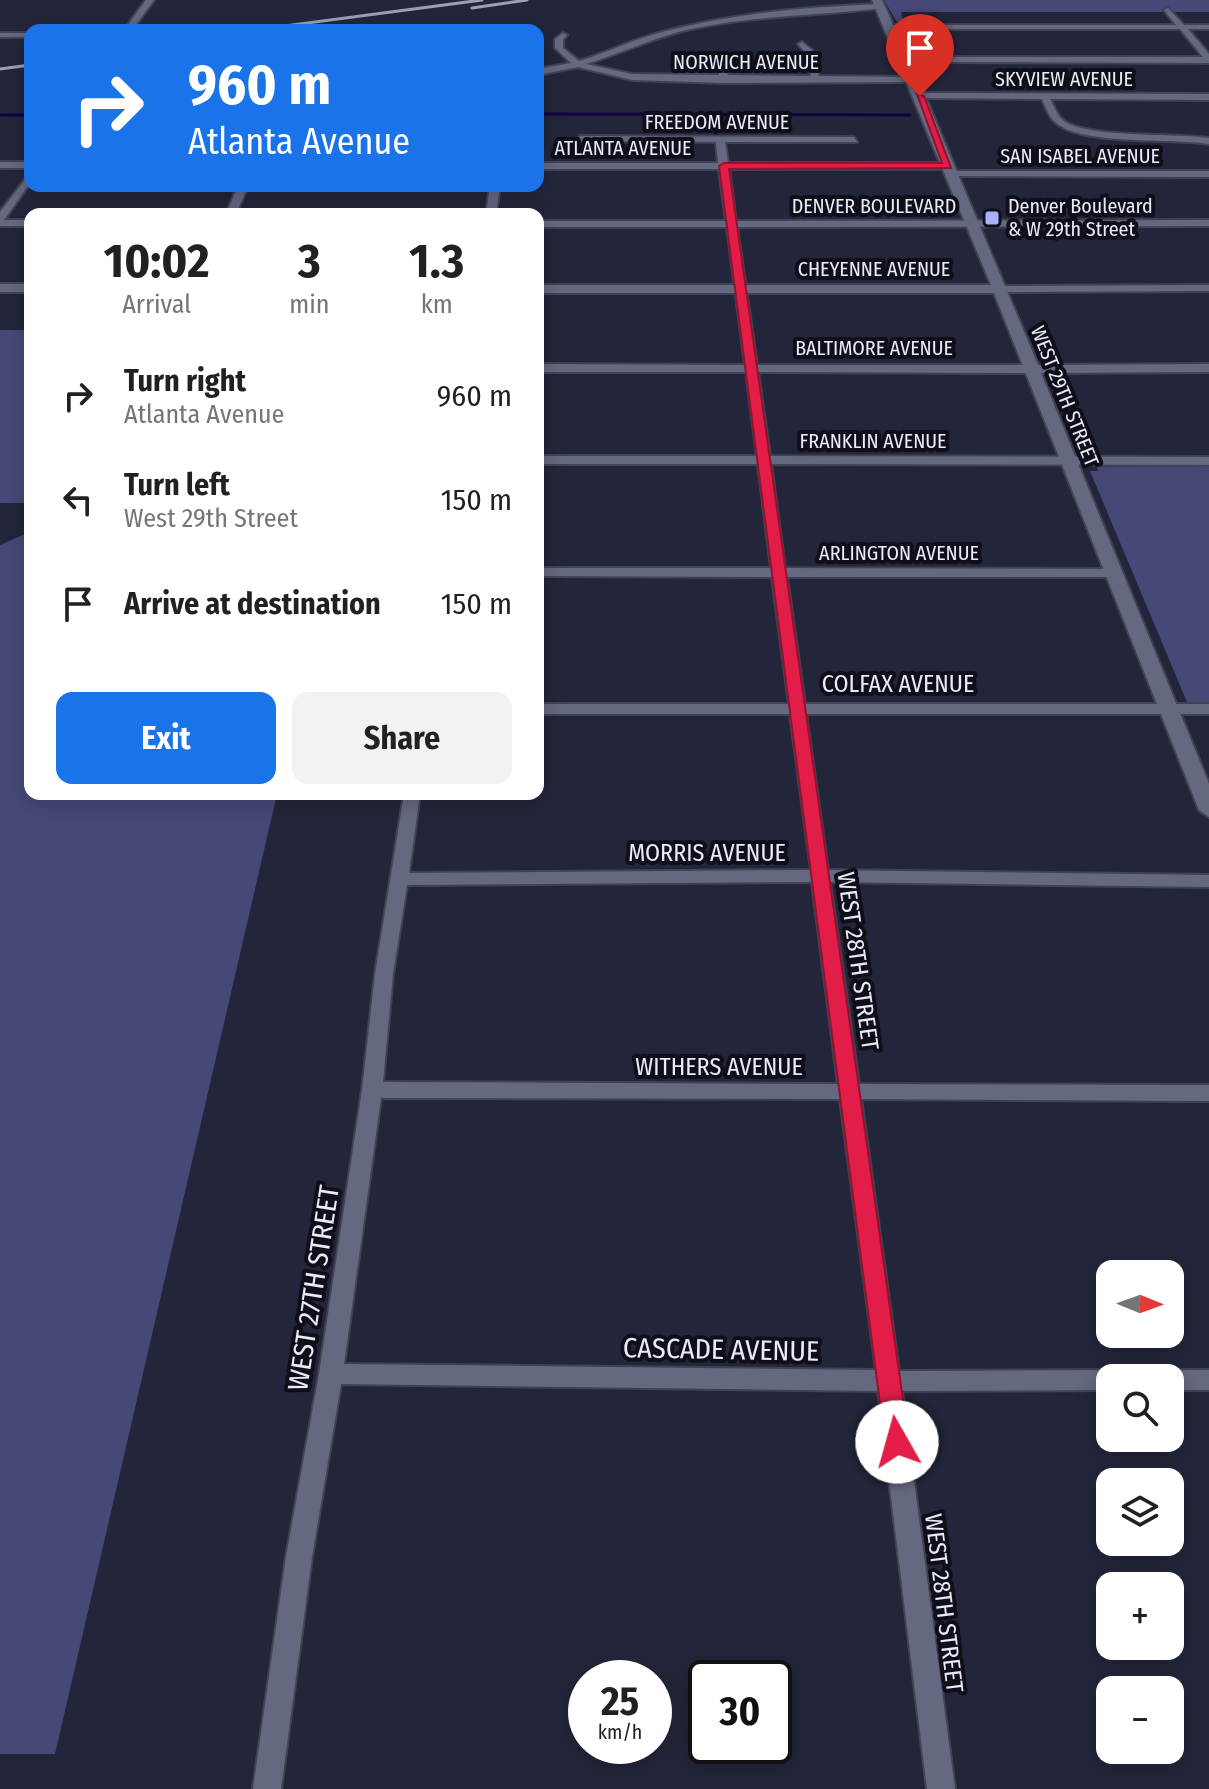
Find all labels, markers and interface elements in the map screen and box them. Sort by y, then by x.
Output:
pin [886,14.0,954,96]
icon: arrive [898,26,942,70]
street label: NORWICH AVENUE [673,50,819,74]
text: 960 m [188,52,331,119]
icon: right [56,56,160,160]
street label: SKYVIEW AVENUE [995,67,1133,91]
street label: FREEDOM AVENUE [645,110,789,134]
text: Atlanta Avenue [188,120,410,164]
street label: ATLANTA AVENUE [555,136,691,160]
street label: SAN ISABEL AVENUE [1000,144,1160,168]
street label: DENVER BOULEVARD [792,194,956,218]
place label: Denver Boulevard & W 29th Street [1008,194,1153,241]
marker: Denver Boulevard & W 29th Street [983,209,1001,227]
text: 10:02 [104,232,209,290]
text: 3 [298,232,321,290]
text: 1.3 [409,232,464,290]
street label: CHEYENNE AVENUE [798,257,950,281]
text: Arrival [122,289,191,320]
text: min [289,289,329,320]
text: km [421,289,453,320]
street label: WEST 29TH STREET [1026,322,1104,470]
street label: BALTIMORE AVENUE [795,336,953,360]
text: Turn right [124,363,246,399]
icon: right [56,374,100,418]
text: 960 m [437,378,512,414]
text: Atlanta Avenue [124,399,284,430]
street label: FRANKLIN AVENUE [800,429,946,453]
text: Turn left [124,467,230,503]
icon: left [56,478,100,522]
text: 150 m [441,482,512,518]
text: West 29th Street [124,503,298,534]
street label: ARLINGTON AVENUE [819,541,979,565]
icon: arrive [56,582,100,626]
text: Arrive at destination [124,586,381,622]
text: 150 m [441,586,512,622]
street label: COLFAX AVENUE [822,670,974,698]
button: Exit [56,692,276,784]
button: Share [292,692,512,784]
street label: MORRIS AVENUE [628,839,786,867]
street label: WEST 28TH STREET [832,870,884,1052]
street label: WITHERS AVENUE [635,1053,803,1081]
street label: WEST 27TH STREET [281,1183,346,1393]
north arrow [1096,1260,1184,1348]
map controls [1096,1260,1184,1764]
street label: CASCADE AVENUE [623,1331,819,1368]
button: search [1096,1364,1184,1452]
position arrow [855,1400,939,1484]
button: layers [1096,1468,1184,1556]
street label: WEST 28TH STREET [919,1512,969,1694]
button: + [1096,1572,1184,1660]
speed limit sign: 30 [688,1660,792,1764]
button: − [1096,1676,1184,1764]
text: 25 [601,1678,639,1726]
text: km/h [598,1720,642,1744]

